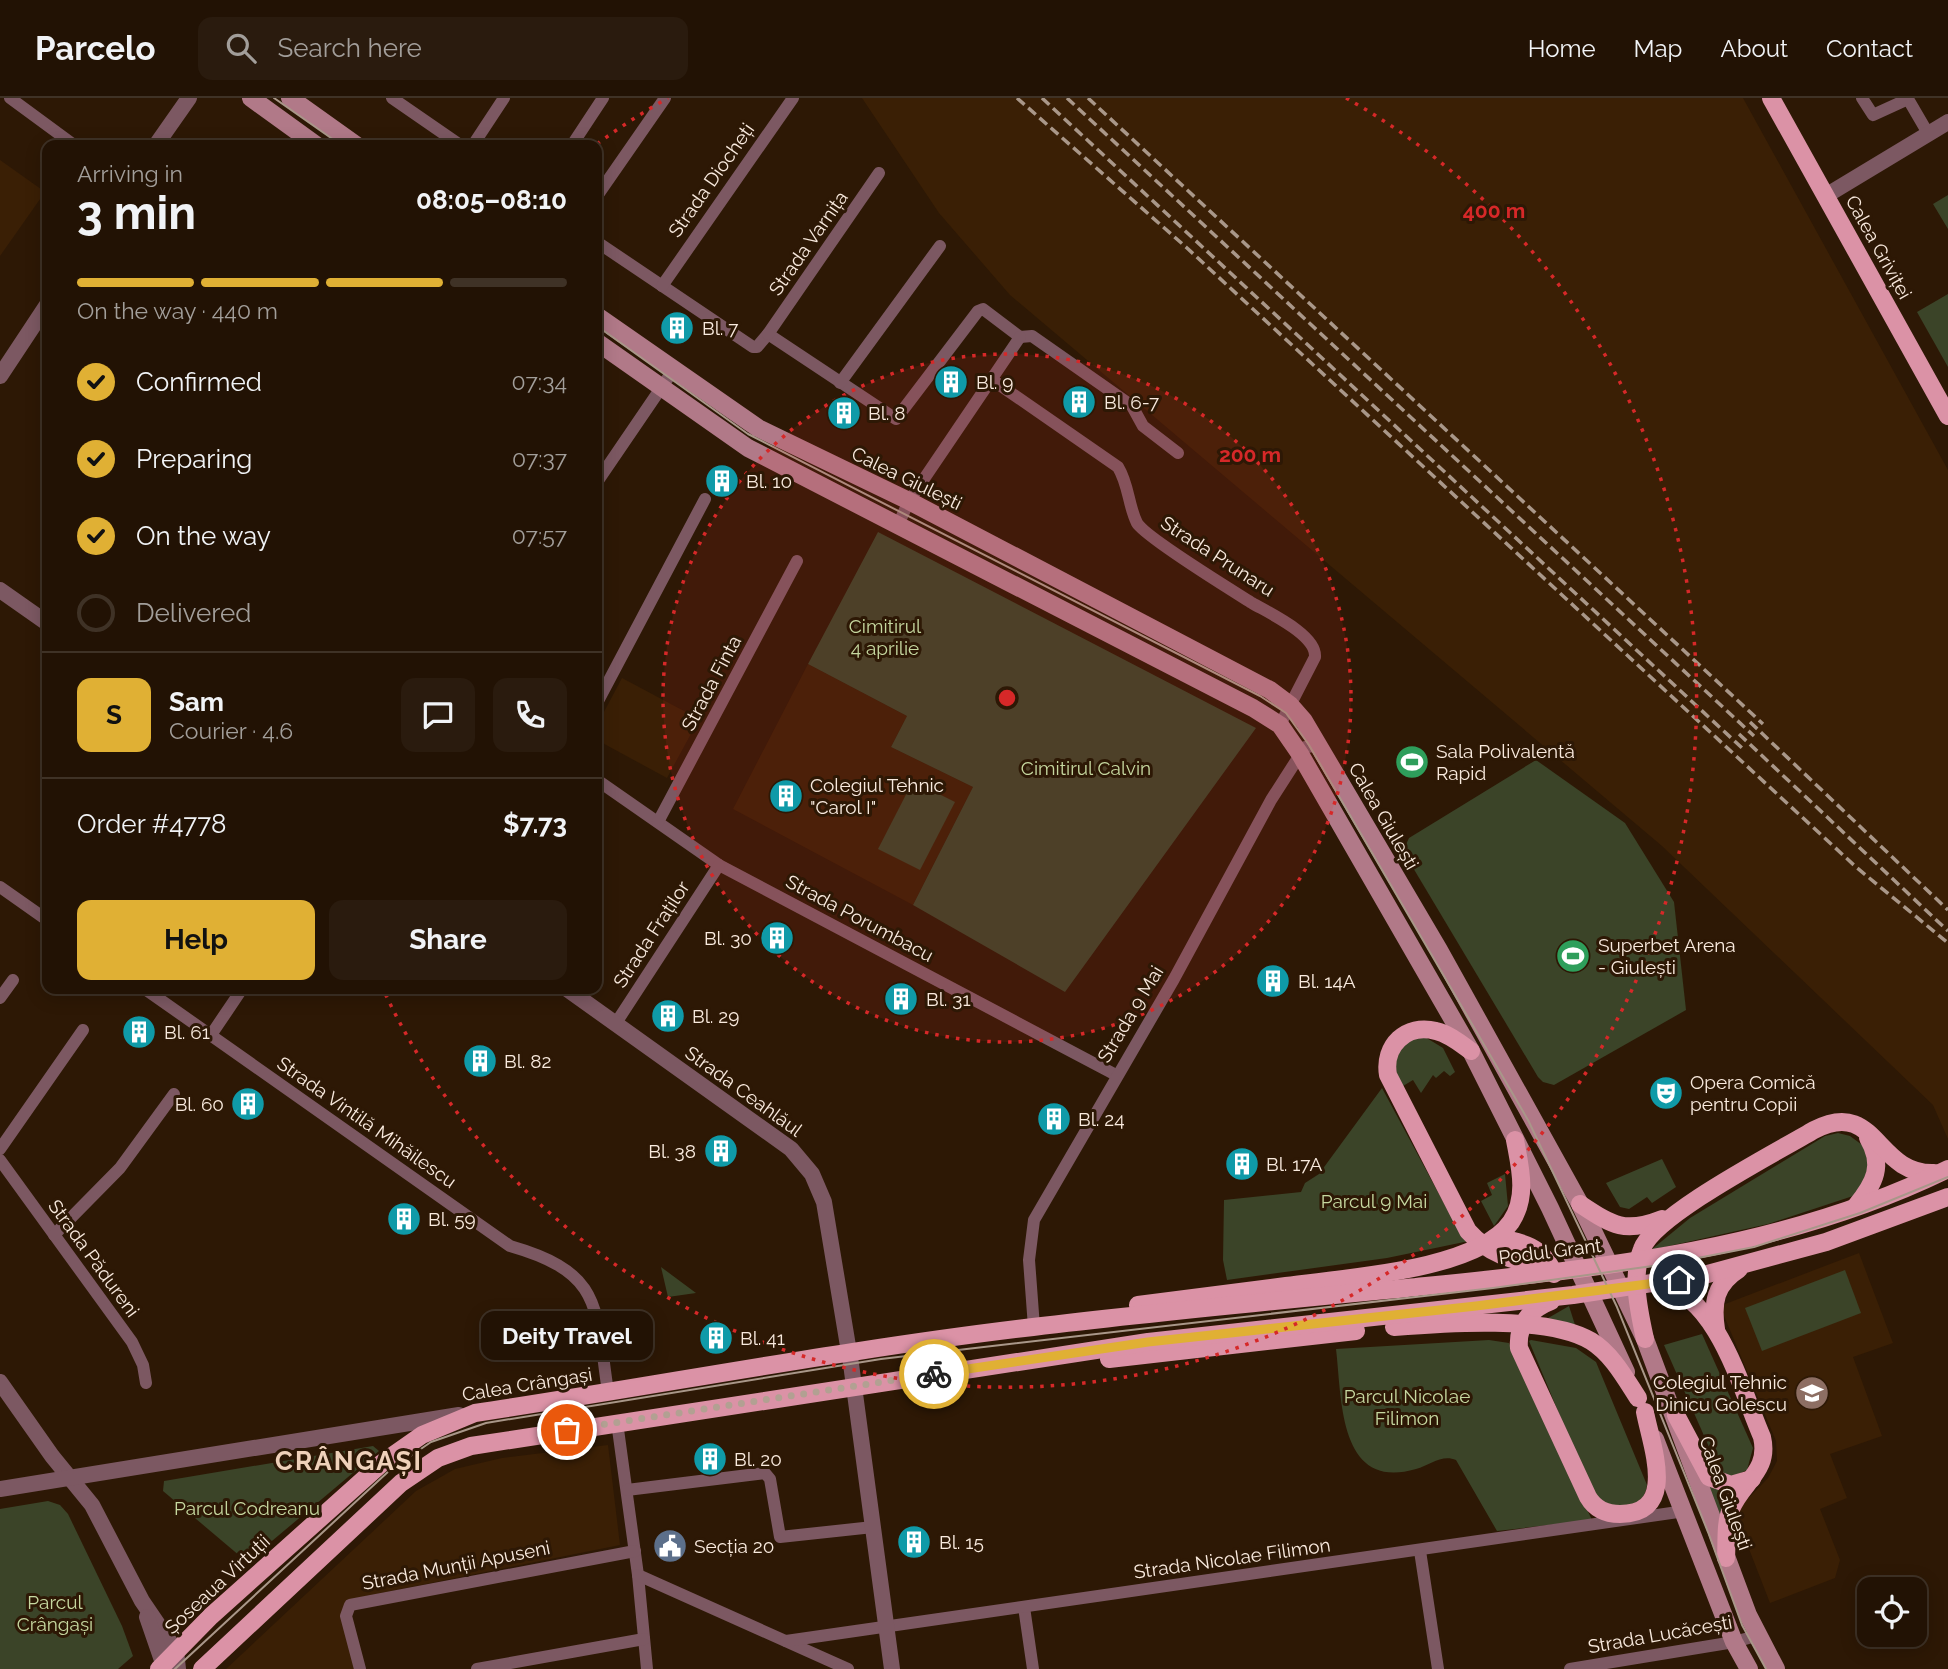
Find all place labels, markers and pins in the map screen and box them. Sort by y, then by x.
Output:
building icon: Bl. 7 [658,309,696,347]
place label: Bl. 7 [702,317,738,339]
building icon: Bl. 9 [932,363,970,401]
place label: Bl. 9 [976,371,1013,393]
building icon: Bl. 6-7 [1060,383,1098,421]
place label: Bl. 6-7 [1104,391,1159,413]
building icon: Bl. 8 [825,394,863,432]
place label: Bl. 8 [868,402,906,424]
building icon: Bl. 10 [703,462,741,500]
place label: Bl. 10 [746,470,792,492]
centre of rings [995,686,1019,710]
place label: Sala Polivalentă Rapid [1436,740,1575,784]
sports icon: Sala Polivalentă Rapid [1393,743,1431,781]
place label: Colegiul Tehnic "Carol I" [810,774,944,818]
building icon: Colegiul Tehnic "Carol I" [767,777,805,815]
building icon: Bl. 30 [758,919,796,957]
place label: Bl. 30 [704,927,752,949]
place label: Superbet Arena - Giulești [1598,934,1736,978]
sports icon: Superbet Arena - Giulești [1554,937,1592,975]
building icon: Bl. 14A [1254,962,1292,1000]
place label: Bl. 14A [1298,970,1356,992]
building icon: Bl. 31 [882,980,920,1018]
place label: Bl. 31 [926,988,971,1010]
building icon: Bl. 29 [649,997,687,1035]
place label: Bl. 29 [692,1005,739,1027]
building icon: Bl. 61 [120,1013,158,1051]
place label: Bl. 61 [164,1021,210,1043]
building icon: Bl. 82 [461,1042,499,1080]
place label: Bl. 82 [504,1050,551,1072]
place label: Opera Comică pentru Copii [1690,1071,1816,1115]
theatre icon: Opera Comică pentru Copii [1647,1074,1685,1112]
building icon: Bl. 60 [229,1085,267,1123]
place label: Bl. 60 [175,1093,224,1115]
building icon: Bl. 24 [1035,1100,1073,1138]
place label: Bl. 24 [1078,1108,1125,1130]
building icon: Bl. 38 [702,1132,740,1170]
place label: Bl. 38 [648,1140,696,1162]
building icon: Bl. 17A [1223,1145,1261,1183]
place label: Bl. 17A [1266,1153,1323,1175]
building icon: Bl. 59 [385,1200,423,1238]
place label: Bl. 59 [428,1208,476,1230]
pin [1649,1250,1709,1310]
callout: Deity Travel [481,1311,653,1360]
building icon: Bl. 41 [697,1319,735,1357]
place label: Bl. 41 [740,1327,785,1349]
place label: Colegiul Tehnic Dinicu Golescu [1653,1371,1787,1415]
school or university icon: Colegiul Tehnic Dinicu Golescu [1793,1374,1831,1412]
pin [537,1400,597,1460]
building icon: Bl. 20 [691,1440,729,1478]
place label: Bl. 20 [734,1448,782,1470]
building icon: Bl. 15 [895,1523,933,1561]
public building icon: Secția 20 [651,1527,689,1565]
place label: Bl. 15 [939,1531,984,1553]
place label: Secția 20 [694,1535,774,1557]

